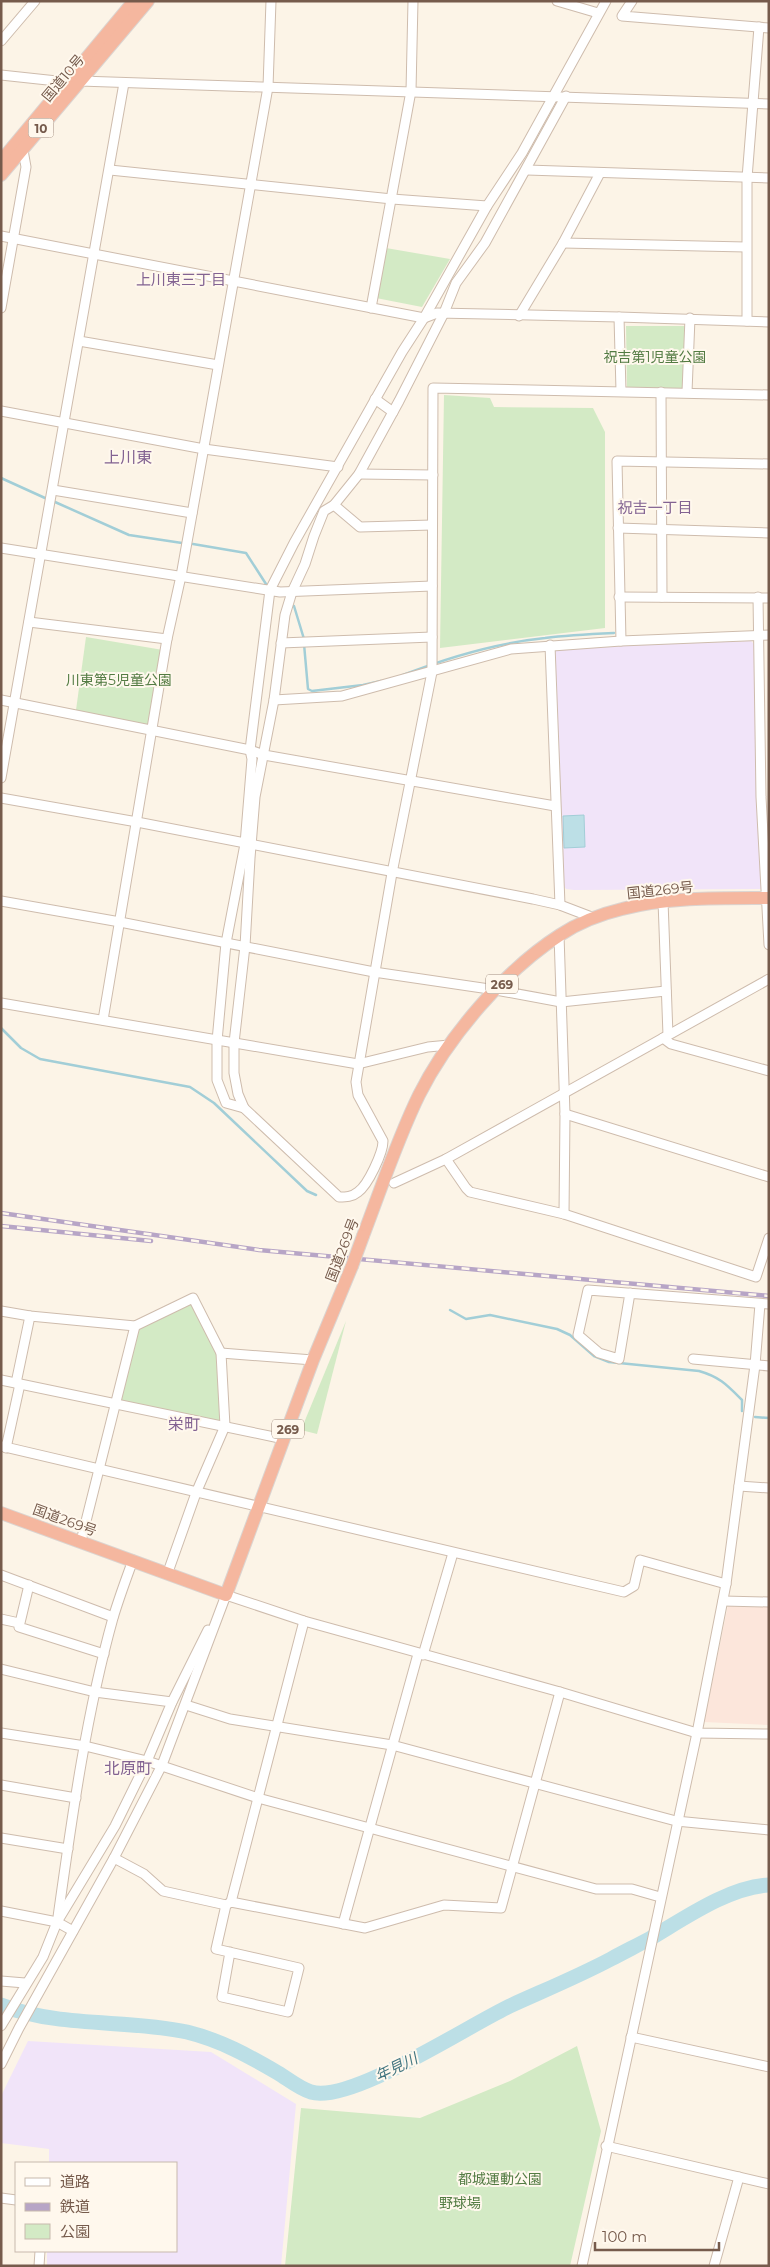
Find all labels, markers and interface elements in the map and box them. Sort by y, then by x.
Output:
street label: 国道10号 [38,51,88,105]
road number: 10 [28,119,54,138]
district label: 上川東三丁目 [136,270,226,289]
park label: 祝吉第1児童公園 [603,348,707,366]
district label: 上川東 [104,448,152,467]
district label: 祝吉一丁目 [617,498,693,517]
park label: 川東第5児童公園 [66,671,172,689]
street label: 国道269号 [626,878,694,902]
road number: 269 [486,974,518,994]
street label: 国道269号 [322,1216,362,1284]
district label: 栄町 [168,1415,200,1434]
road number: 269 [272,1420,304,1438]
street label: 国道269号 [30,1500,100,1540]
district label: 北原町 [104,1759,152,1778]
water label: 年見川 [372,2048,422,2085]
legend [15,2162,178,2252]
park label: 都城運動公園 [458,2170,542,2188]
text: 道路 [60,2172,90,2191]
park label: 野球場 [439,2194,481,2212]
text: 鉄道 [60,2197,90,2216]
scale bar [595,2220,719,2252]
text: 公園 [60,2222,90,2241]
text: 100 m [602,2227,647,2246]

